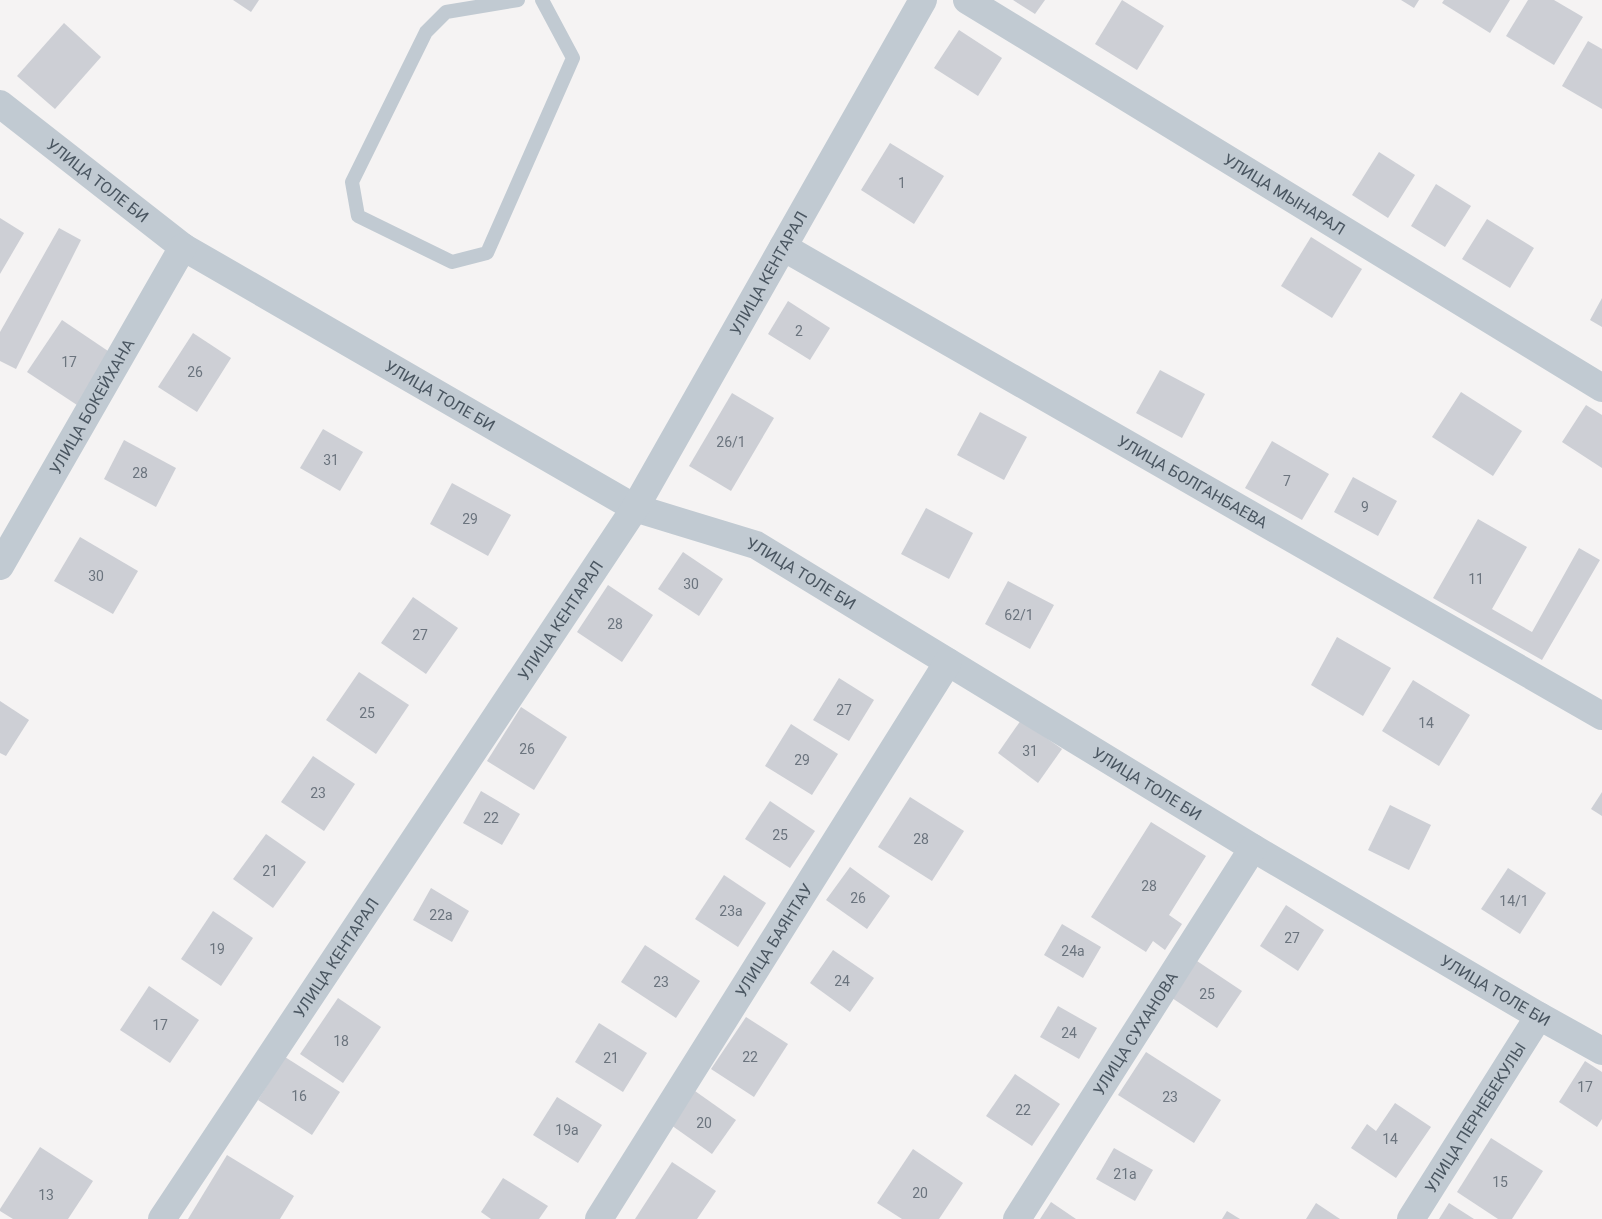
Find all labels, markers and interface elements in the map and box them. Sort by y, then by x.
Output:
street label: УЛИЦА ТОЛЕ БИ [43,135,152,227]
street label: УЛИЦА МЫНАРАЛ [1220,150,1349,239]
house number: 1 [898,175,906,191]
street label: УЛИЦА КЕНТАРАЛ [726,208,811,339]
house number: 2 [795,323,803,339]
street label: УЛИЦА БОКЕЙХАНА [46,335,139,478]
house number: 17 [61,354,77,370]
street label: УЛИЦА ТОЛЕ БИ [381,357,498,435]
house number: 26 [187,364,203,380]
street label: УЛИЦА БОЛГАНБАЕВА [1114,431,1271,533]
house number: 26/1 [716,434,746,450]
house number: 31 [323,452,339,468]
house number: 28 [132,465,148,481]
house number: 7 [1283,473,1291,489]
house number: 9 [1361,499,1369,515]
house number: 29 [462,511,478,527]
street label: УЛИЦА ТОЛЕ БИ [745,534,859,614]
street label: УЛИЦА КЕНТАРАЛ [514,557,607,684]
house number: 30 [88,568,104,584]
house number: 11 [1468,571,1484,587]
house number: 30 [683,576,699,592]
house number: 62/1 [1004,607,1034,623]
house number: 28 [607,616,623,632]
house number: 27 [412,627,428,643]
house number: 27 [836,702,852,718]
house number: 25 [359,705,375,721]
house number: 14 [1418,715,1434,731]
house number: 26 [519,741,535,757]
house number: 31 [1022,743,1038,759]
street label: УЛИЦА ТОЛЕ БИ [1089,744,1205,824]
house number: 29 [794,752,810,768]
house number: 23 [310,785,326,801]
house number: 22 [483,810,499,826]
house number: 25 [772,827,788,843]
house number: 28 [913,831,929,847]
house number: 21 [262,863,278,879]
house number: 28 [1141,878,1157,894]
street label: УЛИЦА БАЯНТАУ [732,880,817,1001]
house number: 26 [850,890,866,906]
house number: 14/1 [1499,893,1529,909]
street label: УЛИЦА КЕНТАРАЛ [290,895,383,1021]
house number: 23а [719,903,743,919]
house number: 22а [429,907,453,923]
house number: 27 [1284,930,1300,946]
house number: 19 [209,941,225,957]
house number: 24а [1061,943,1085,959]
street label: УЛИЦА ТОЛЕ БИ [1437,951,1554,1030]
street label: УЛИЦА СУХАНОВА [1089,968,1182,1099]
house number: 24 [834,973,850,989]
house number: 23 [653,974,669,990]
house number: 25 [1199,986,1215,1002]
house number: 17 [152,1017,168,1033]
house number: 24 [1061,1025,1077,1041]
house number: 18 [333,1033,349,1049]
street label: УЛИЦА ПЕРНЕБЕКУЛЫ [1421,1039,1530,1196]
house number: 22 [742,1049,758,1065]
house number: 21 [603,1050,619,1066]
house number: 17 [1577,1079,1593,1095]
house number: 16 [291,1088,307,1104]
house number: 23 [1162,1089,1178,1105]
house number: 22 [1015,1102,1031,1118]
house number: 20 [696,1115,712,1131]
house number: 19а [555,1122,579,1138]
house number: 14 [1382,1131,1398,1147]
house number: 21а [1113,1166,1137,1182]
house number: 15 [1492,1174,1508,1190]
house number: 20 [912,1185,928,1201]
house number: 13 [38,1187,54,1203]

